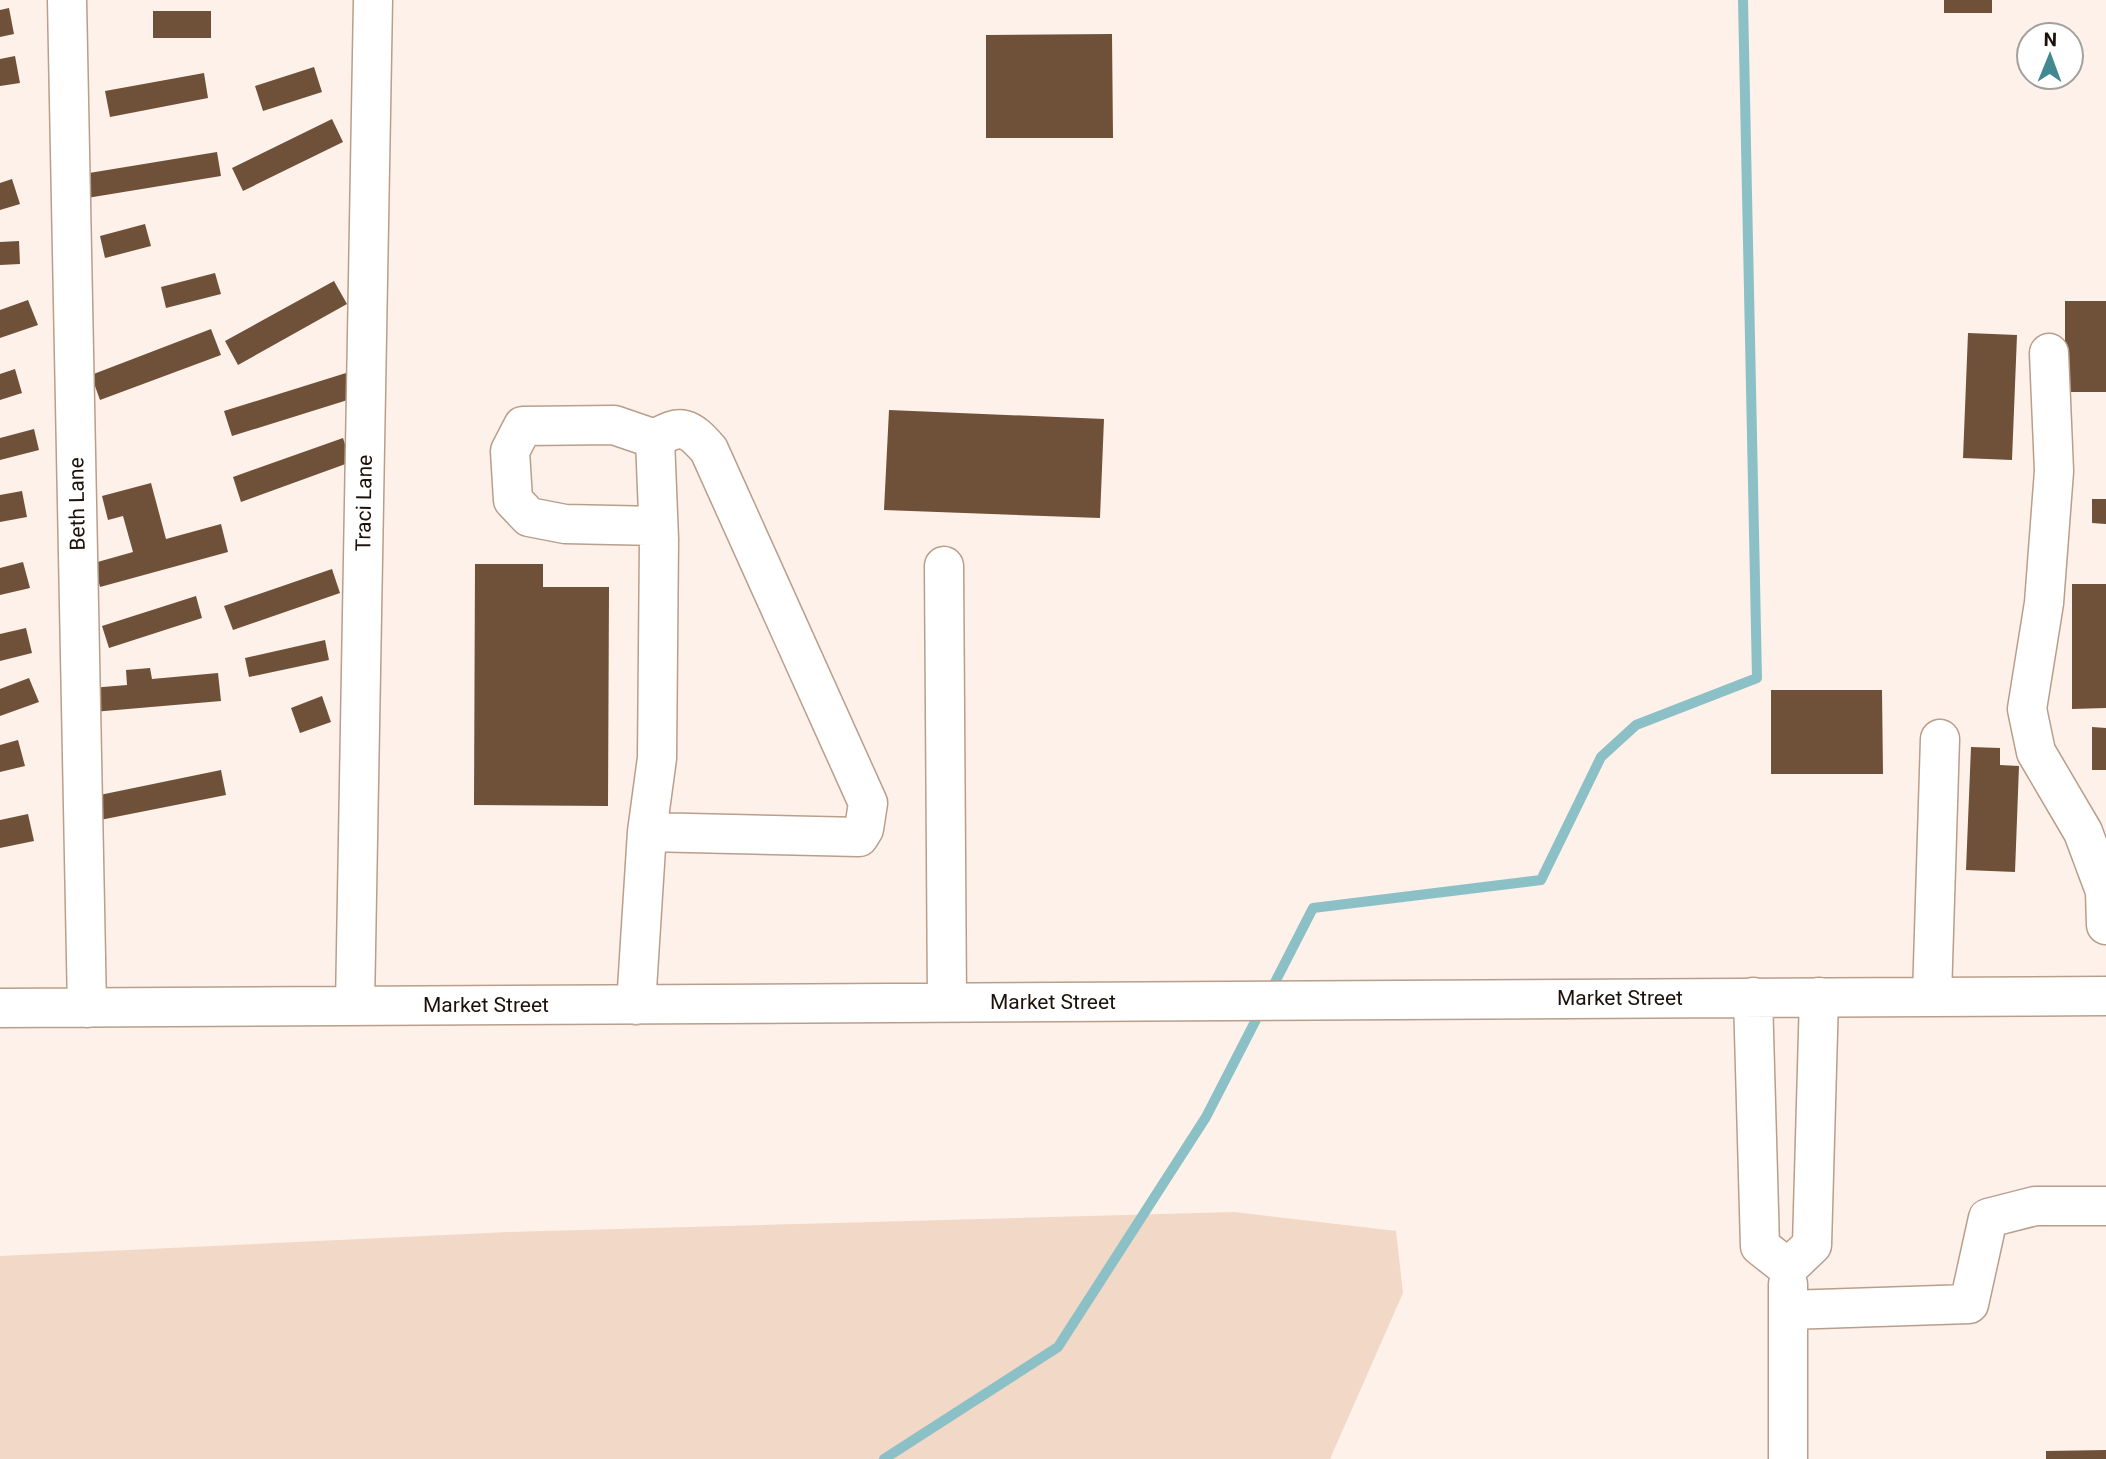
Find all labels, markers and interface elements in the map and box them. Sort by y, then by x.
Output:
north arrow [2015,21,2085,91]
text: N [2043,28,2057,51]
street label: Traci Lane [351,454,377,552]
street label: Beth Lane [64,457,90,551]
street label: Market Street [1557,986,1683,1010]
street label: Market Street [990,990,1116,1014]
street label: Market Street [423,993,549,1017]

